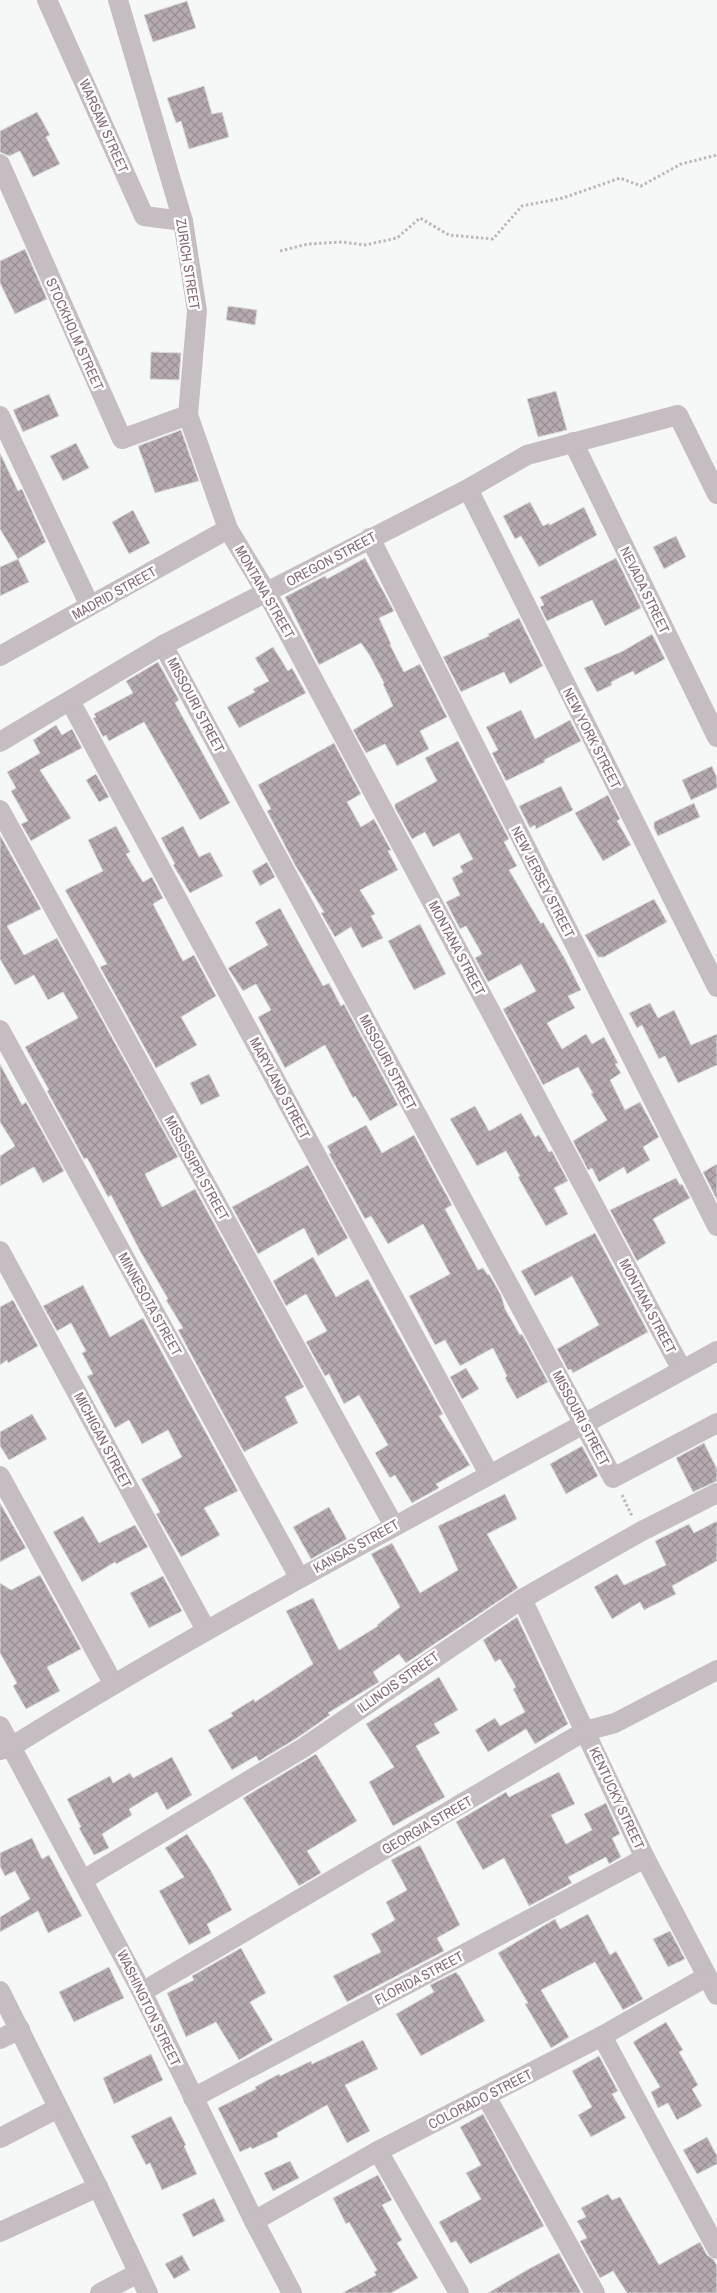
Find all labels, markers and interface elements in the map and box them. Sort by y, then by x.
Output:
street label: WARSAW STREET [75,76,133,176]
street label: ZURICH STREET [172,217,204,311]
street label: STOCKHOLM STREET [42,275,108,393]
street label: OREGON STREET [283,528,379,590]
street label: MONTANA STREET [231,542,299,642]
street label: NEVADA STREET [616,544,674,636]
street label: MADRID STREET [69,562,159,624]
street label: MISSOURI STREET [163,654,229,756]
street label: NEW YORK STREET [559,685,625,791]
street label: NEW JERSEY STREET [507,823,579,941]
street label: MONTANA STREET [425,898,489,998]
street label: MISSOURI STREET [355,1011,421,1113]
street label: MARYLAND STREET [246,1034,314,1142]
street label: MISSISSIPPI STREET [161,1113,233,1223]
street label: MINNESOTA STREET [114,1249,186,1359]
street label: MONTANA STREET [616,1256,680,1356]
street label: MISSOURI STREET [548,1367,614,1469]
street label: MICHIGAN STREET [70,1389,136,1491]
street label: KANSAS STREET [310,1515,402,1577]
street label: ILLINOIS STREET [354,1647,442,1717]
street label: KENTUCKY STREET [585,1744,649,1852]
street label: GEORGIA STREET [379,1792,475,1858]
street label: WASHINGTON STREET [113,1947,185,2069]
street label: FLORIDA STREET [372,1947,466,2009]
street label: COLORADO STREET [425,2065,535,2133]

